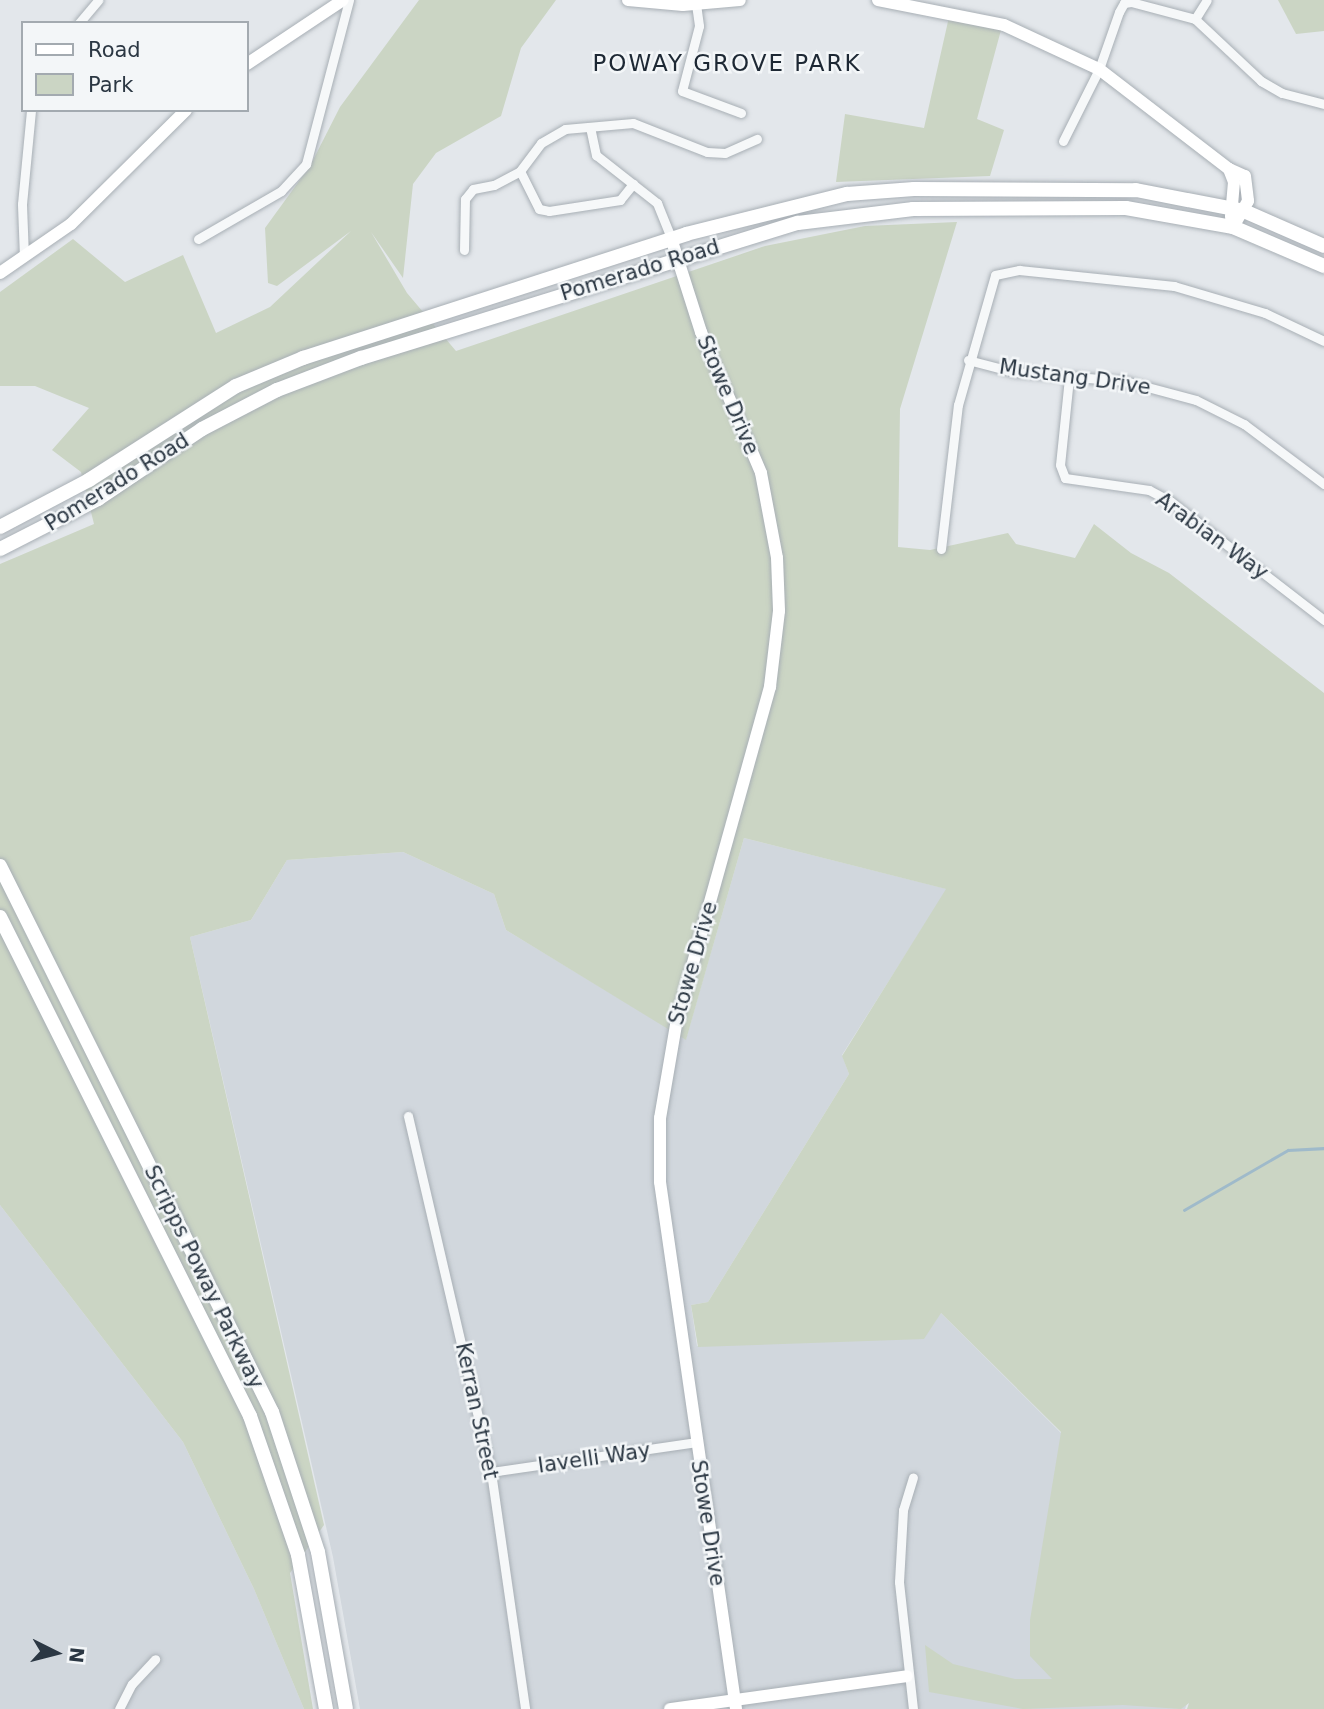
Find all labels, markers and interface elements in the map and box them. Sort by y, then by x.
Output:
legend [21,21,248,112]
text: Road [88,38,141,62]
district label: POWAY GROVE PARK [594,49,860,77]
text: Park [88,73,133,97]
street label: Pomerado Road [557,234,723,306]
street label: Stowe Drive [692,332,764,458]
street label: Mustang Drive [998,354,1152,400]
street label: Pomerado Road [40,428,194,536]
street label: Arabian Way [1151,487,1273,585]
street label: Stowe Drive [663,898,723,1028]
street label: Scripps Poway Parkway [139,1161,269,1393]
street label: Kerran Street [450,1340,504,1482]
street label: Iavelli Way [536,1438,652,1478]
street label: Stowe Drive [686,1458,730,1588]
north arrow [21,1618,91,1688]
text: N [65,1646,89,1664]

